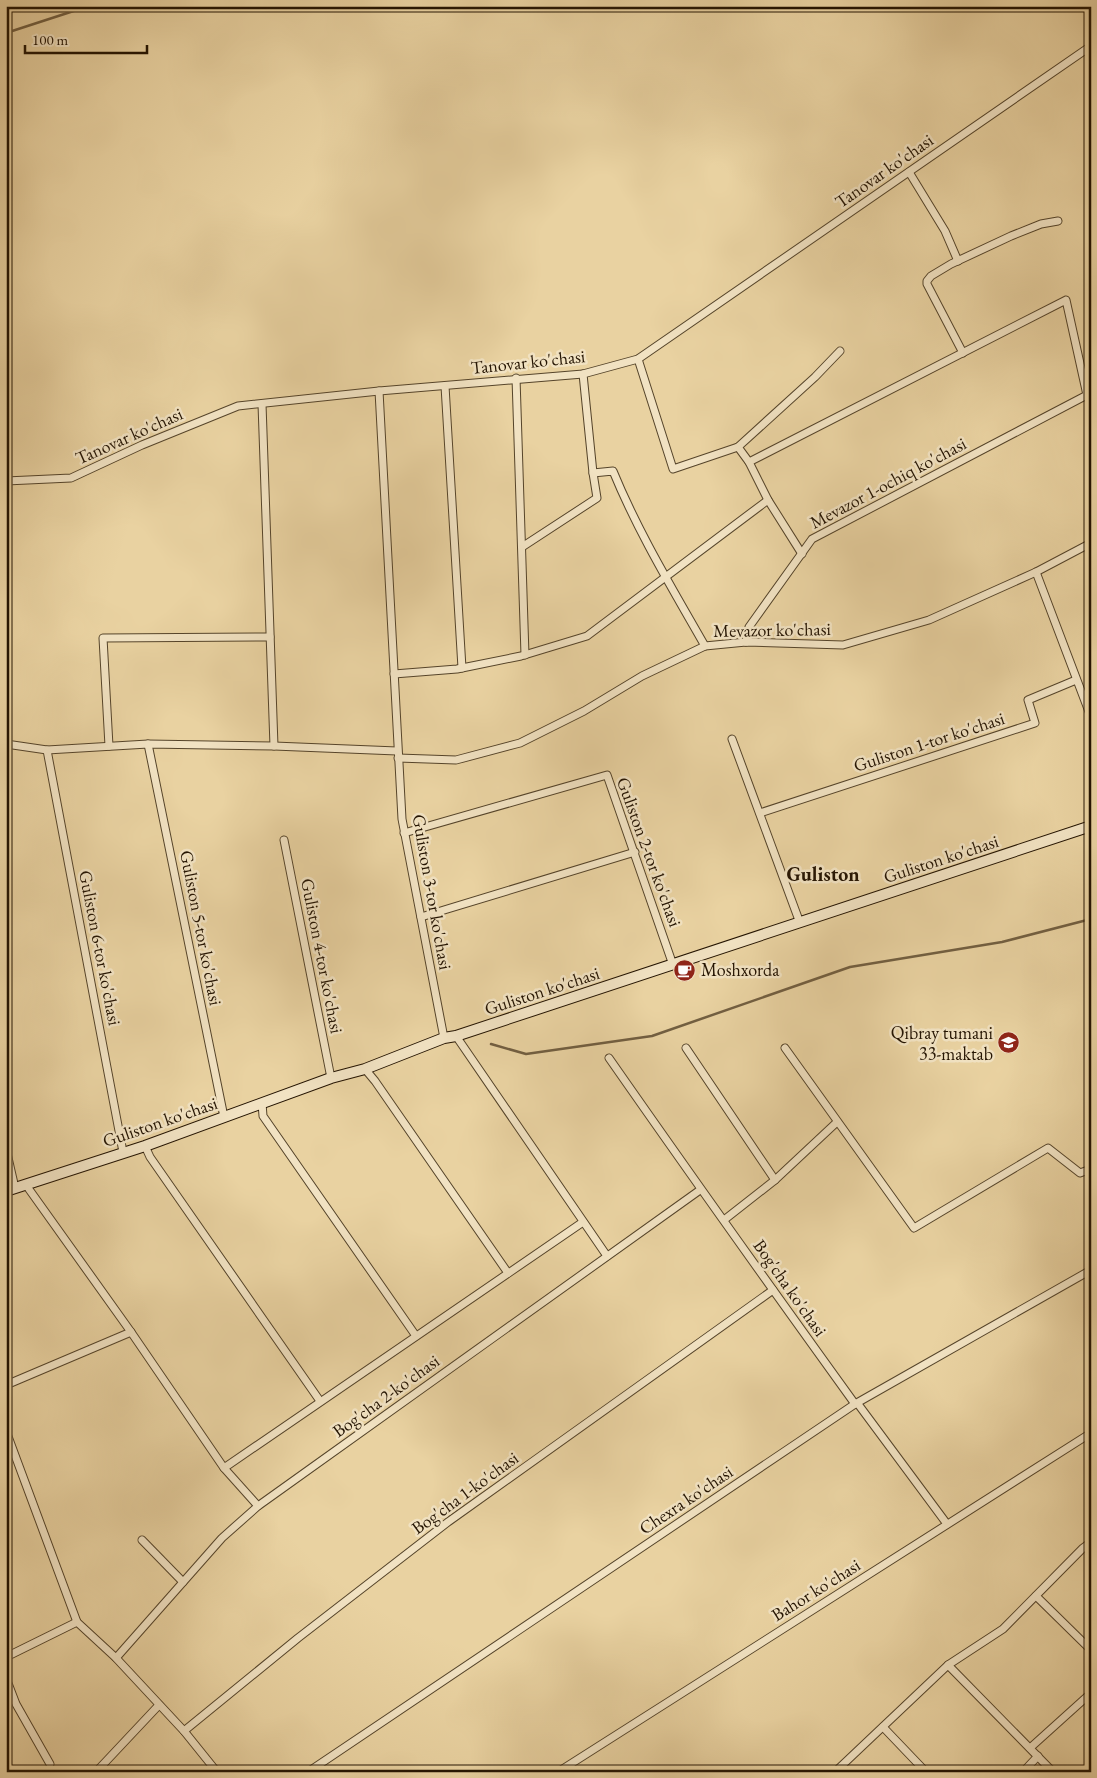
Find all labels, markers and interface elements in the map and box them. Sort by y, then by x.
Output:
scale bar [25,22,148,54]
text: 100 m [32,30,69,49]
street label: Tanovar ko'chasi [830,128,938,213]
street label: Tanovar ko'chasi [470,344,587,379]
street label: Tanovar ko'chasi [72,401,186,469]
street label: Mevazor 1-ochiq ko'chasi [806,431,971,534]
street label: Mevazor ko'chasi [713,617,832,642]
street label: Guliston 1-tor ko'chasi [850,706,1008,777]
street label: Guliston 2-tor ko'chasi [612,774,687,930]
street label: Guliston 3-tor ko'chasi [407,812,458,972]
street label: Guliston ko'chasi [880,829,1002,888]
street label: Guliston 5-tor ko'chasi [175,848,228,1008]
district label: Guliston [786,861,860,887]
street label: Guliston 6-tor ko'chasi [74,868,127,1028]
street label: Guliston 4-tor ko'chasi [296,876,349,1036]
cafe icon: Moshxorda [673,958,697,982]
place label: Moshxorda [701,958,780,981]
street label: Guliston ko'chasi [481,961,603,1020]
place label: Qibray tumani 33-maktab [891,1021,994,1065]
school or university icon: Qibray tumani 33-maktab [997,1031,1021,1055]
street label: Guliston ko'chasi [99,1091,221,1152]
street label: Bog'cha ko'chasi [749,1235,833,1341]
street label: Bog'cha 2-ko'chasi [328,1349,444,1442]
street label: Bog'cha 1-ko'chasi [407,1446,523,1539]
street label: Chexra ko'chasi [634,1459,738,1539]
street label: Bahor ko'chasi [767,1553,865,1626]

